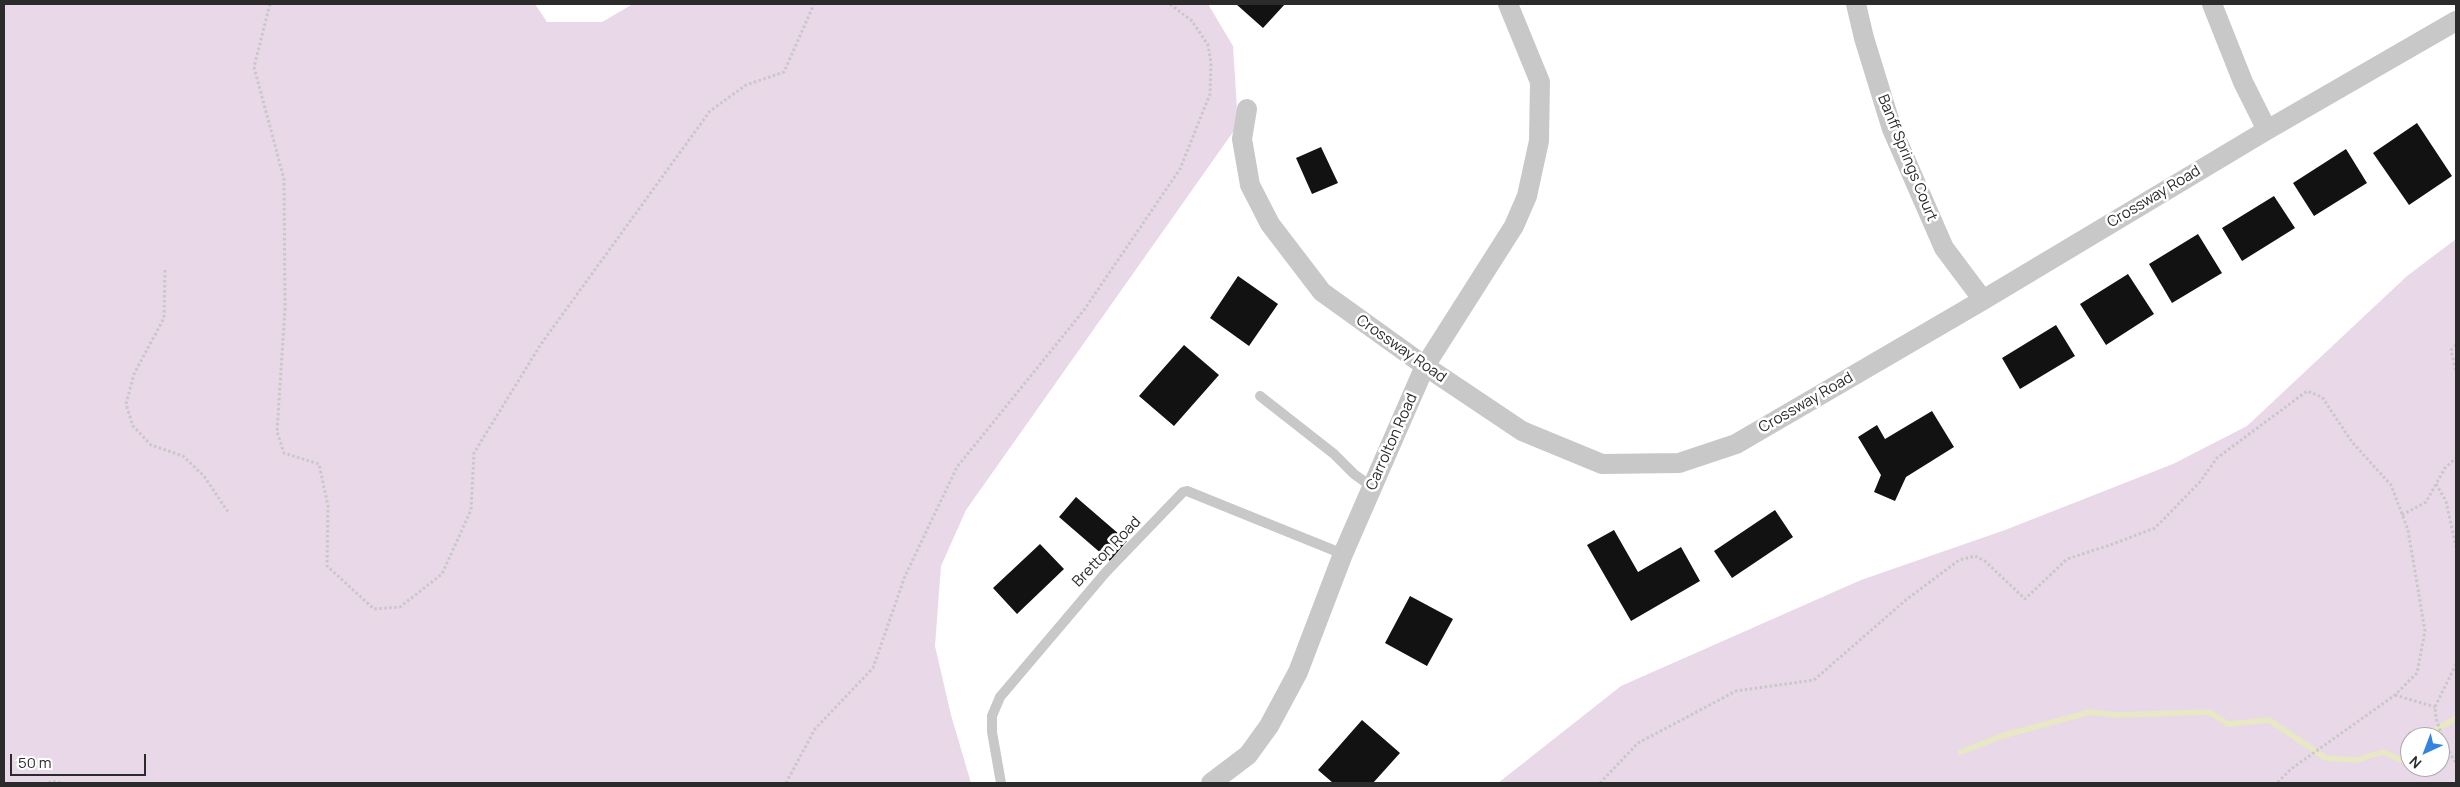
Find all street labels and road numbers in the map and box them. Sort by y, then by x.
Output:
street label: Banff Springs Court [1873,92,1941,224]
street label: Crossway Road [2104,162,2204,232]
street label: Crossway Road [1353,311,1449,387]
street label: Crossway Road [1756,369,1856,437]
street label: Carrolton Road [1363,391,1421,493]
street label: Bretton Road [1069,513,1145,591]

